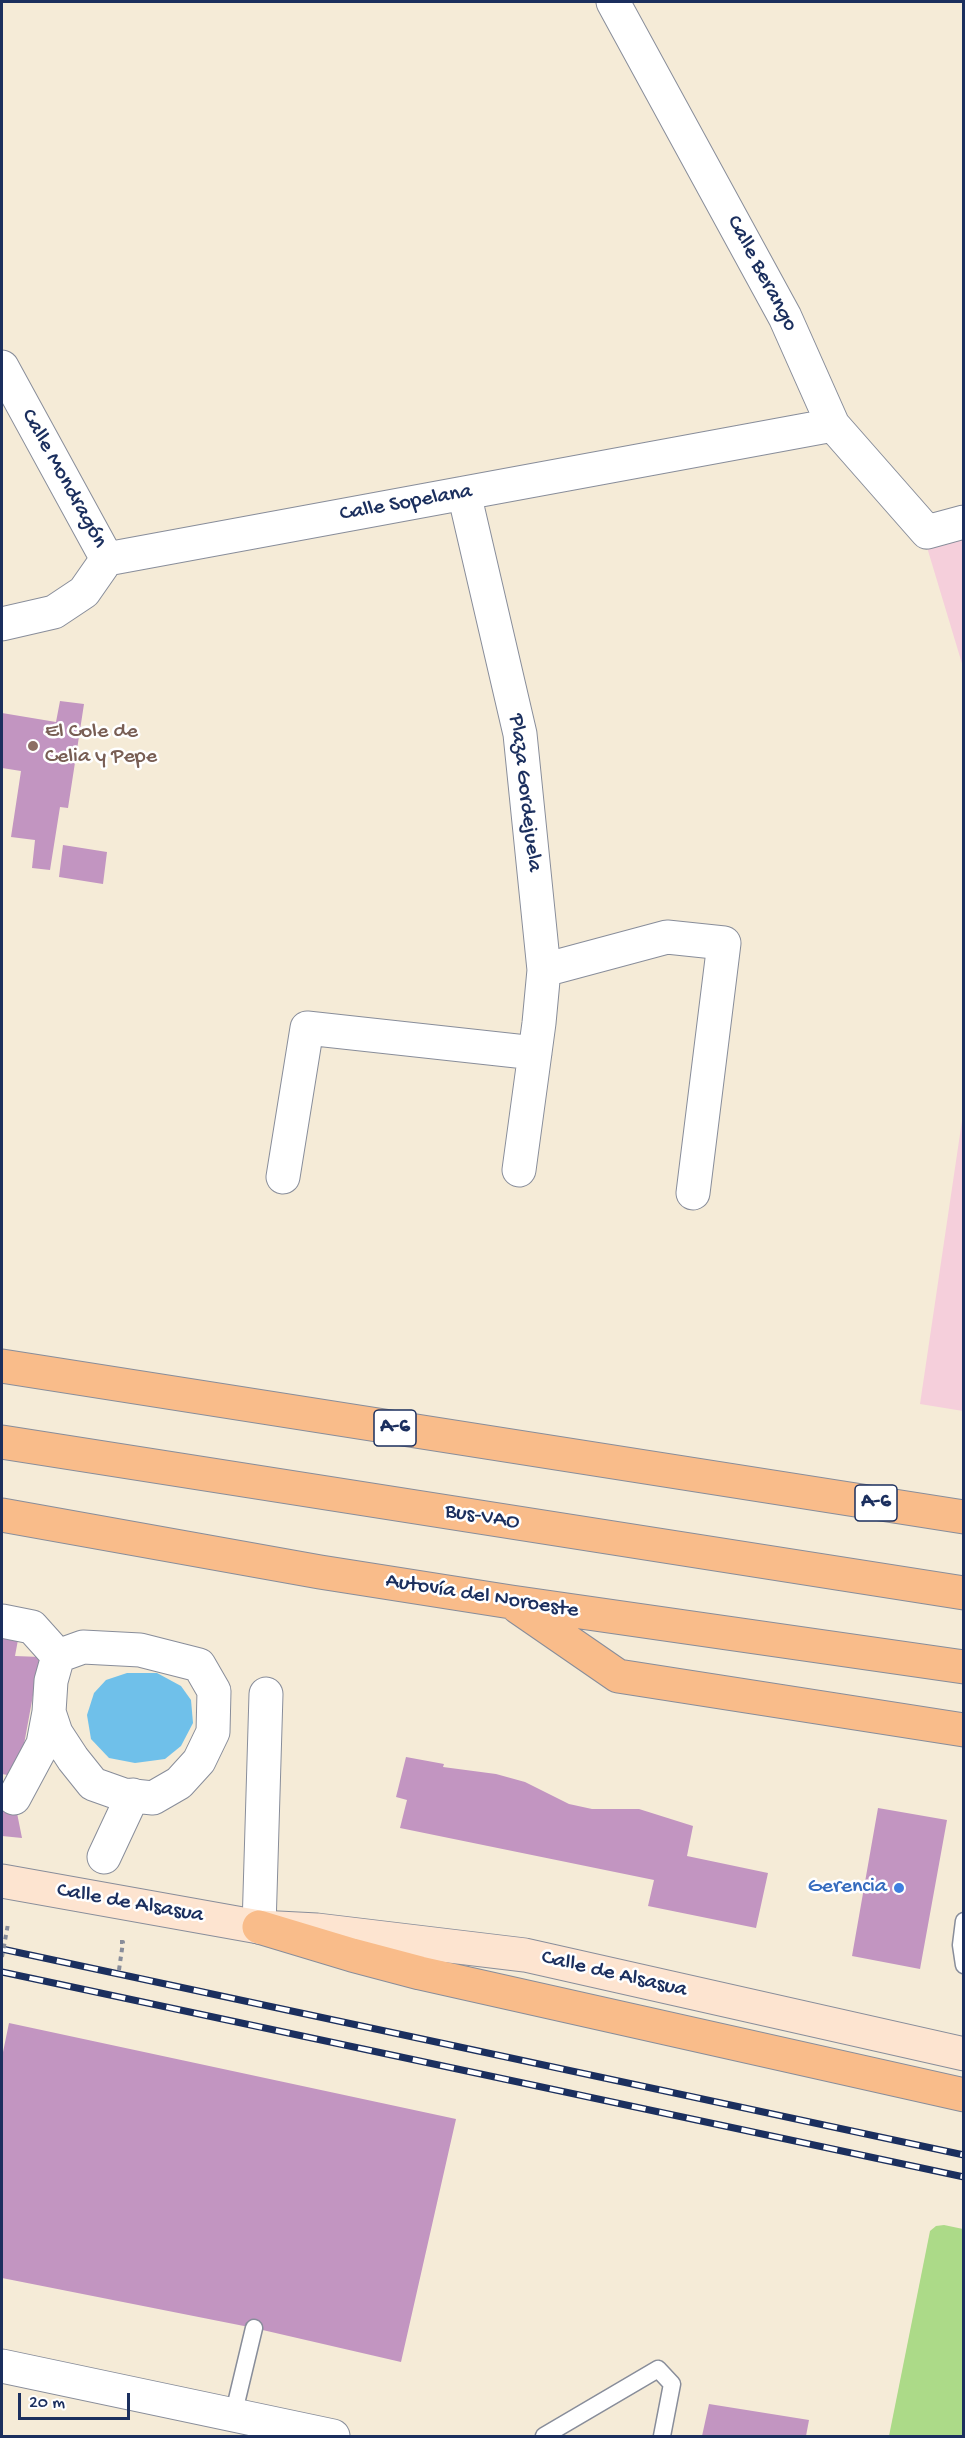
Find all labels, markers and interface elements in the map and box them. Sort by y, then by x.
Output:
street label: Calle Berango [719,212,803,336]
street label: Calle Mondragón [14,405,112,553]
street label: Calle Sopelana [338,479,474,529]
street label: Plaza Gordejuela [501,713,547,873]
place label: El Cole de Celia y Pepe [45,720,157,772]
marker: El Cole de Celia y Pepe [26,739,40,753]
road number: A-6 [374,1410,416,1446]
road number: A-6 [855,1485,897,1521]
street label: Bus-VAO [443,1499,521,1537]
street label: Autovía del Noroeste [384,1569,580,1625]
place label: Gerencia [808,1875,887,1901]
street label: Calle de Alsasua [55,1878,205,1930]
marker: Gerencia [892,1881,906,1895]
street label: Calle de Alsasua [539,1945,689,2005]
scale bar [21,2381,134,2419]
text: 20 m [29,2393,65,2414]

